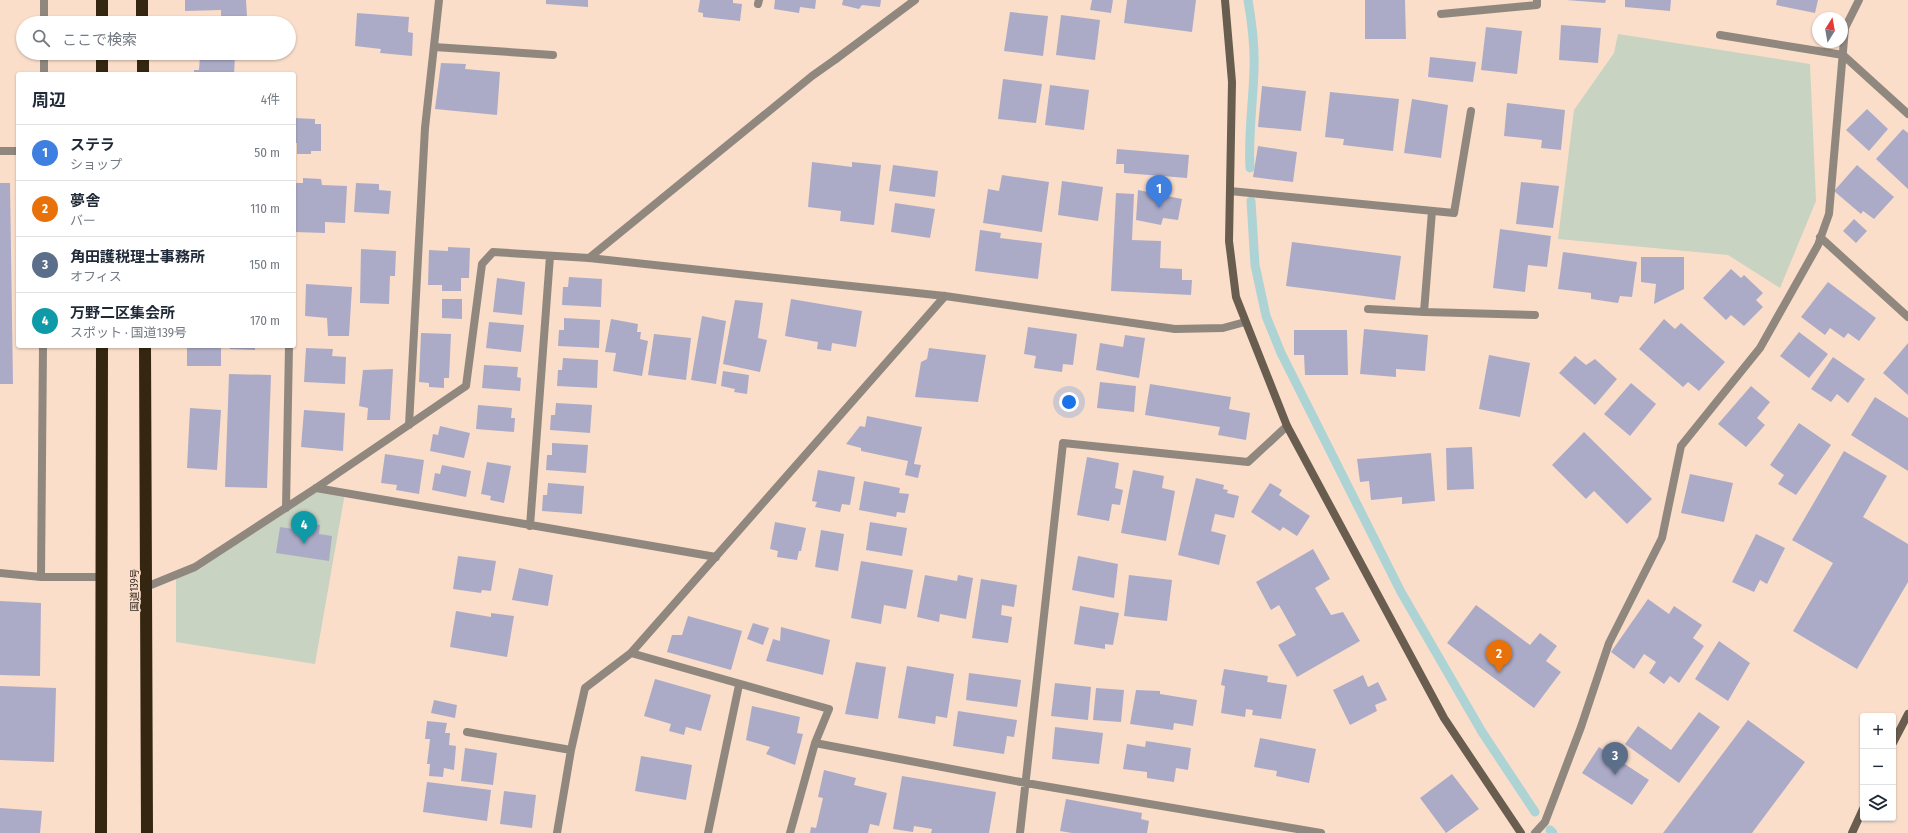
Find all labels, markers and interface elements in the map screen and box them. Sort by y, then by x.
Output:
north arrow [1812,12,1848,48]
search box [16,16,296,60]
icon: search [30,27,52,49]
text: ここで検索 [62,31,137,49]
text: 周辺 [32,90,66,111]
text: 4件 [261,92,280,107]
text: ステラ [70,136,115,154]
text: 1 [42,145,48,160]
text: 50 m [254,145,280,160]
text: ショップ [70,157,122,172]
pin: 1 [1146,175,1172,208]
text: 夢舎 [70,192,100,210]
text: 2 [42,201,48,216]
text: 110 m [250,201,280,216]
text: バー [70,213,96,228]
text: 角田護税理士事務所 [70,248,205,266]
text: 3 [42,257,48,272]
text: 150 m [249,257,280,272]
text: オフィス [70,269,122,284]
text: 万野二区集会所 [70,304,175,322]
text: 4 [42,313,48,328]
text: 170 m [250,313,280,328]
text: スポット · 国道139号 [70,325,187,340]
your location [1059,392,1079,412]
pin: 4 [291,511,317,544]
street label: 国道139号 [129,568,141,612]
pin: 2 [1486,640,1512,673]
map controls [1860,713,1896,821]
button: + [1860,713,1896,749]
pin: 3 [1602,742,1628,775]
button: − [1860,749,1896,785]
button: layers [1860,785,1896,821]

